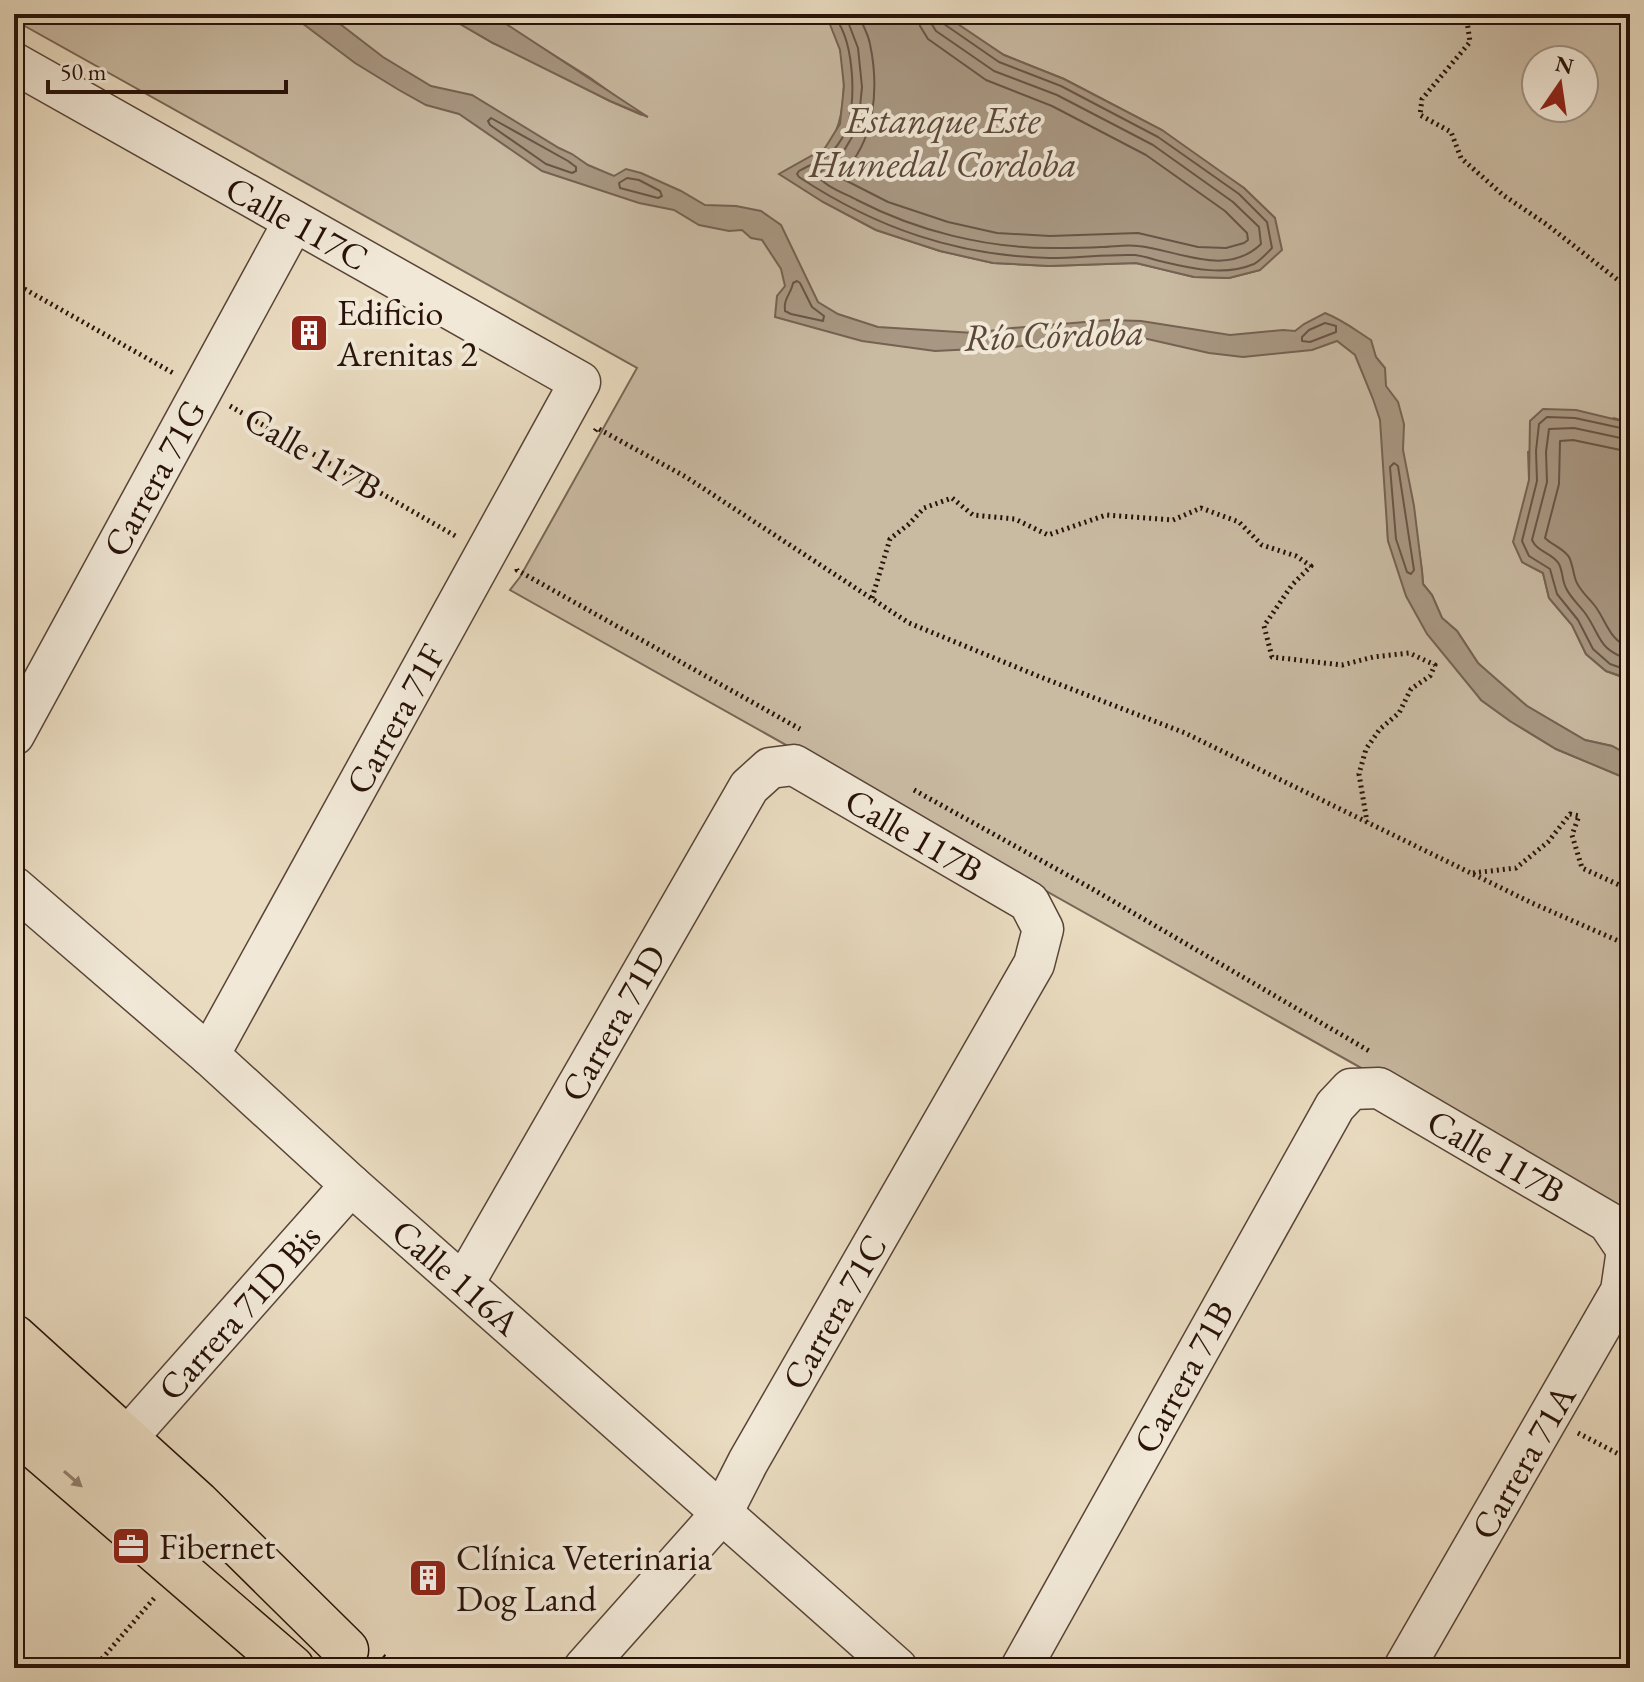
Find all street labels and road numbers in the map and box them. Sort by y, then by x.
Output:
street label: Calle 117C [217,165,377,281]
street label: Carrera 71G [92,391,216,565]
street label: Calle 117B [236,395,390,511]
street label: Carrera 71F [335,636,455,802]
street label: Calle 117B [837,777,991,893]
street label: Carrera 71D [549,936,677,1110]
street label: Calle 117B [1419,1098,1573,1214]
street label: Calle 116A [382,1208,531,1346]
street label: Carrera 71D Bis [147,1214,331,1410]
street label: Carrera 71C [771,1226,897,1398]
street label: Carrera 71B [1122,1292,1244,1462]
street label: Carrera 71A [1460,1375,1587,1548]

